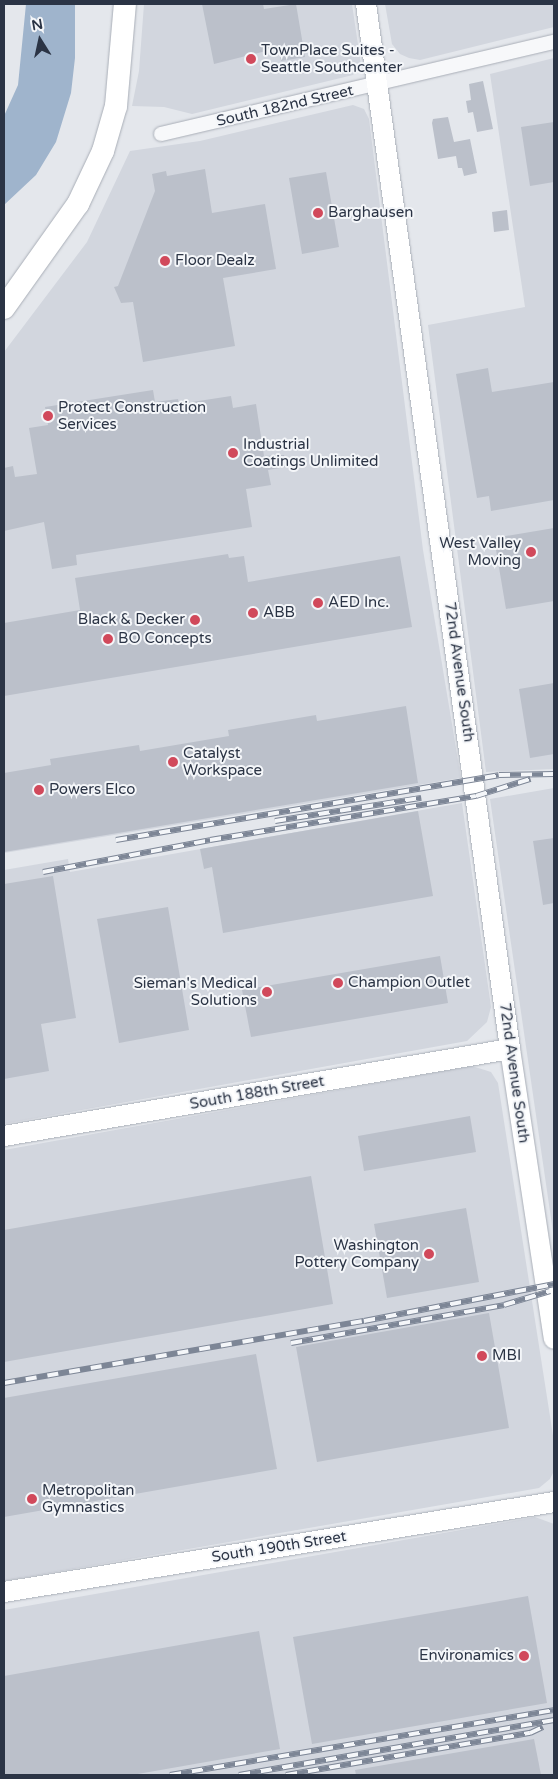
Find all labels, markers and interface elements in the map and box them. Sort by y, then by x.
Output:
north arrow [15,15,65,65]
text: N [30,15,44,34]
place label: TownPlace Suites - Seattle Southcenter [261,41,402,76]
marker: TownPlace Suites - Seattle Southcenter [245,53,257,65]
street label: South 182nd Street [215,81,355,131]
place label: Barghausen [328,204,413,222]
marker: Barghausen [312,207,324,219]
place label: Floor Dealz [175,252,255,270]
marker: Floor Dealz [159,255,171,267]
place label: Protect Construction Services [58,398,206,433]
marker: Protect Construction Services [42,410,54,422]
place label: Industrial Coatings Unlimited [243,435,379,470]
marker: Industrial Coatings Unlimited [227,447,239,459]
place label: West Valley Moving [439,534,521,569]
marker: West Valley Moving [525,546,537,558]
place label: AED Inc. [328,594,389,612]
marker: AED Inc. [312,597,324,609]
street label: 72nd Avenue South [440,601,478,743]
place label: ABB [263,604,295,622]
marker: ABB [247,607,259,619]
place label: Black & Decker [78,611,185,629]
marker: Black & Decker [189,614,201,626]
place label: BO Concepts [118,630,212,648]
marker: BO Concepts [102,633,114,645]
place label: Catalyst Workspace [183,744,262,779]
marker: Catalyst Workspace [167,756,179,768]
place label: Powers Elco [49,781,135,799]
marker: Powers Elco [33,784,45,796]
place label: Sieman's Medical Solutions [134,974,257,1009]
place label: Champion Outlet [348,974,470,992]
marker: Champion Outlet [332,977,344,989]
marker: Sieman's Medical Solutions [261,986,273,998]
street label: 72nd Avenue South [495,1002,533,1144]
street label: South 188th Street [188,1072,326,1114]
place label: Washington Pottery Company [295,1236,419,1271]
marker: Washington Pottery Company [423,1248,435,1260]
place label: MBI [492,1347,521,1365]
marker: MBI [476,1350,488,1362]
place label: Metropolitan Gymnastics [42,1481,134,1516]
marker: Metropolitan Gymnastics [26,1493,38,1505]
street label: South 190th Street [210,1527,348,1567]
place label: Environamics [419,1647,514,1665]
marker: Environamics [518,1650,530,1662]

